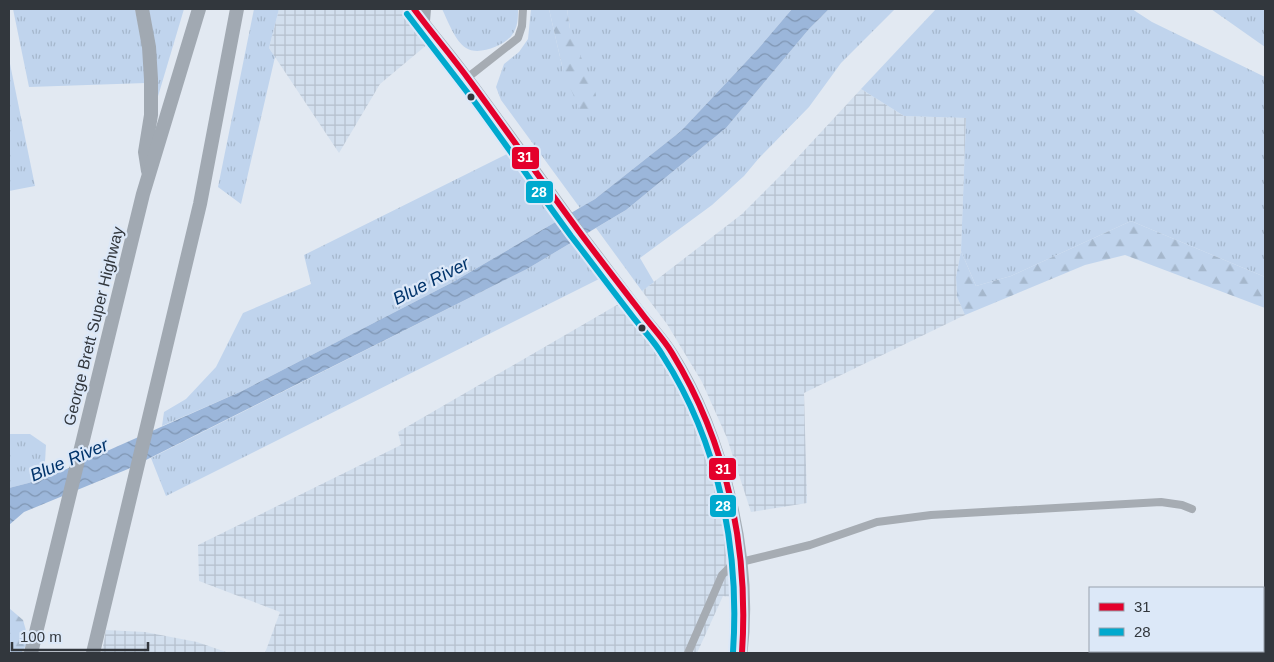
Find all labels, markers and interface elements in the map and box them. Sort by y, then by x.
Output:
unlabelled marker [466,92,476,102]
line badge: 31 [511,146,540,170]
text: 31 [517,149,533,165]
line badge: 28 [525,180,554,204]
text: 28 [531,184,547,200]
street label: George Brett Super Highway [60,225,126,427]
water label: Blue River [389,253,473,309]
unlabelled marker [637,323,647,333]
water label: Blue River [27,434,112,485]
line badge: 31 [708,457,737,481]
text: 31 [715,461,731,477]
line badge: 28 [709,494,737,518]
text: 28 [715,498,731,514]
legend [1089,587,1264,652]
text: 31 [1134,598,1151,615]
scale bar [12,620,149,652]
text: 28 [1134,623,1151,640]
text: 100 m [20,628,62,645]

